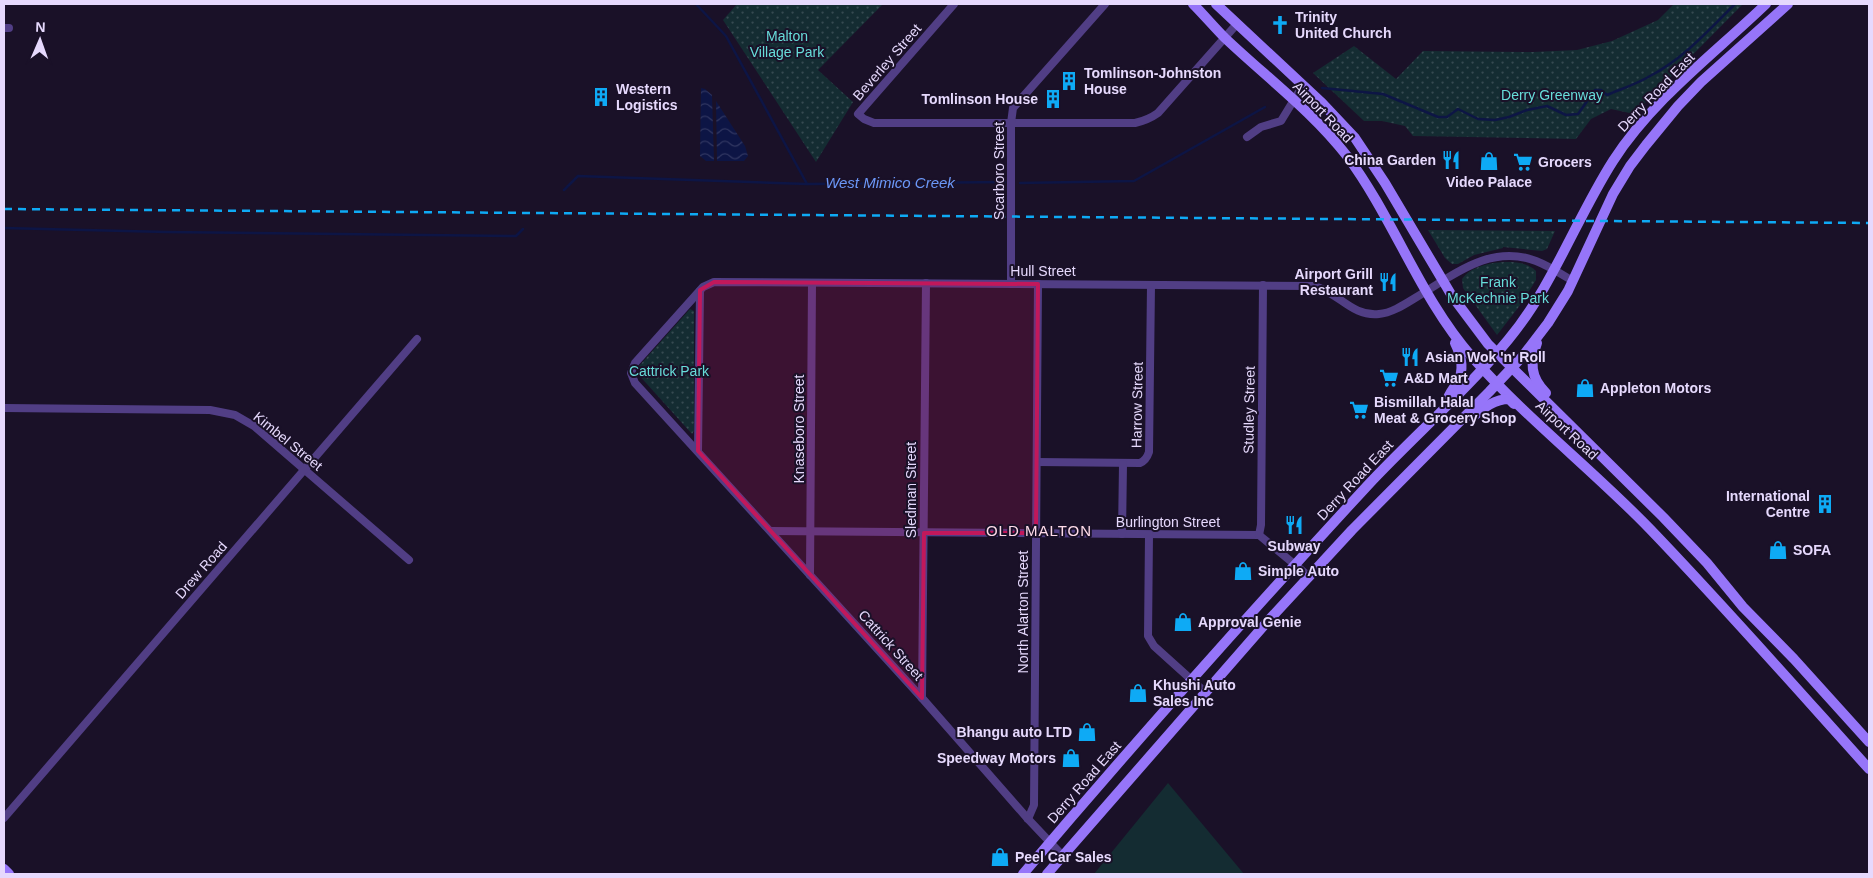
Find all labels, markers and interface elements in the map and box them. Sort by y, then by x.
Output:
place label: Trinity United Church [1295,9,1391,41]
church icon: Trinity United Church [1269,14,1291,36]
north arrow [15,15,65,65]
text: N [35,19,46,35]
street label: Beverley Street [850,21,925,103]
park label: Malton Village Park [750,28,825,60]
street label: Derry Road East [1614,49,1698,135]
place label: Tomlinson-Johnston House [1084,65,1221,97]
building icon: Tomlinson-Johnston House [1058,70,1080,92]
street label: Airport Road [1290,78,1356,146]
place label: Western Logistics [616,81,678,113]
building icon: Western Logistics [590,86,612,108]
park label: Derry Greenway [1501,87,1603,103]
building icon: Tomlinson House [1042,88,1064,110]
place label: Tomlinson House [922,91,1038,107]
street label: Scarboro Street [991,122,1007,220]
restaurant icon: China Garden [1440,149,1462,171]
shop icon: Video Palace [1478,150,1500,172]
supermarket icon: Grocers [1512,151,1534,173]
place label: China Garden [1344,152,1436,168]
place label: Grocers [1538,154,1592,170]
water label: West Mimico Creek [825,174,956,191]
place label: Video Palace [1446,174,1532,190]
street label: Hull Street [1010,263,1076,279]
place label: Airport Grill Restaurant [1294,266,1373,298]
restaurant icon: Airport Grill Restaurant [1377,271,1399,293]
park label: Frank McKechnie Park [1447,274,1550,306]
restaurant icon: Asian Wok 'n' Roll [1399,346,1421,368]
place label: Asian Wok 'n' Roll [1425,349,1546,365]
street label: Harrow Street [1128,362,1146,448]
park label: Cattrick Park [629,363,710,379]
street label: Studley Street [1240,366,1258,454]
supermarket icon: A&D Mart [1378,367,1400,389]
place label: A&D Mart [1404,370,1468,386]
street label: Knaseboro Street [791,374,807,483]
shop icon: Appleton Motors [1574,377,1596,399]
place label: Appleton Motors [1600,380,1711,396]
place label: Bismillah Halal Meat & Grocery Shop [1374,394,1516,426]
street label: Airport Road [1533,397,1601,463]
supermarket icon: Bismillah Halal Meat & Grocery Shop [1348,399,1370,421]
street label: Kimbel Street [250,408,326,474]
street label: Derry Road East [1314,437,1396,523]
street label: Sledman Street [903,442,919,538]
place label: International Centre [1726,488,1810,520]
building icon: International Centre [1814,493,1836,515]
street label: Burlington Street [1116,514,1220,530]
restaurant icon: Subway [1283,514,1305,536]
district label: OLD MALTON [986,522,1092,539]
street label: Drew Road [172,538,230,602]
place label: Subway [1268,538,1321,554]
shop icon: SOFA [1767,539,1789,561]
place label: SOFA [1793,542,1831,558]
street label: North Alarton Street [1015,550,1031,673]
shop icon: Simple Auto [1232,560,1254,582]
place label: Simple Auto [1258,563,1339,579]
street label: Cattrick Street [855,607,927,683]
shop icon: Approval Genie [1172,611,1194,633]
place label: Approval Genie [1198,614,1302,630]
place label: Khushi Auto Sales Inc [1153,677,1236,709]
shop icon: Khushi Auto Sales Inc [1127,682,1149,704]
shop icon: Bhangu auto LTD [1076,721,1098,743]
place label: Bhangu auto LTD [956,724,1072,740]
street label: Derry Road East [1044,738,1124,826]
shop icon: Speedway Motors [1060,747,1082,769]
place label: Speedway Motors [937,750,1056,766]
shop icon: Peel Car Sales [989,846,1011,868]
place label: Peel Car Sales [1015,849,1112,865]

